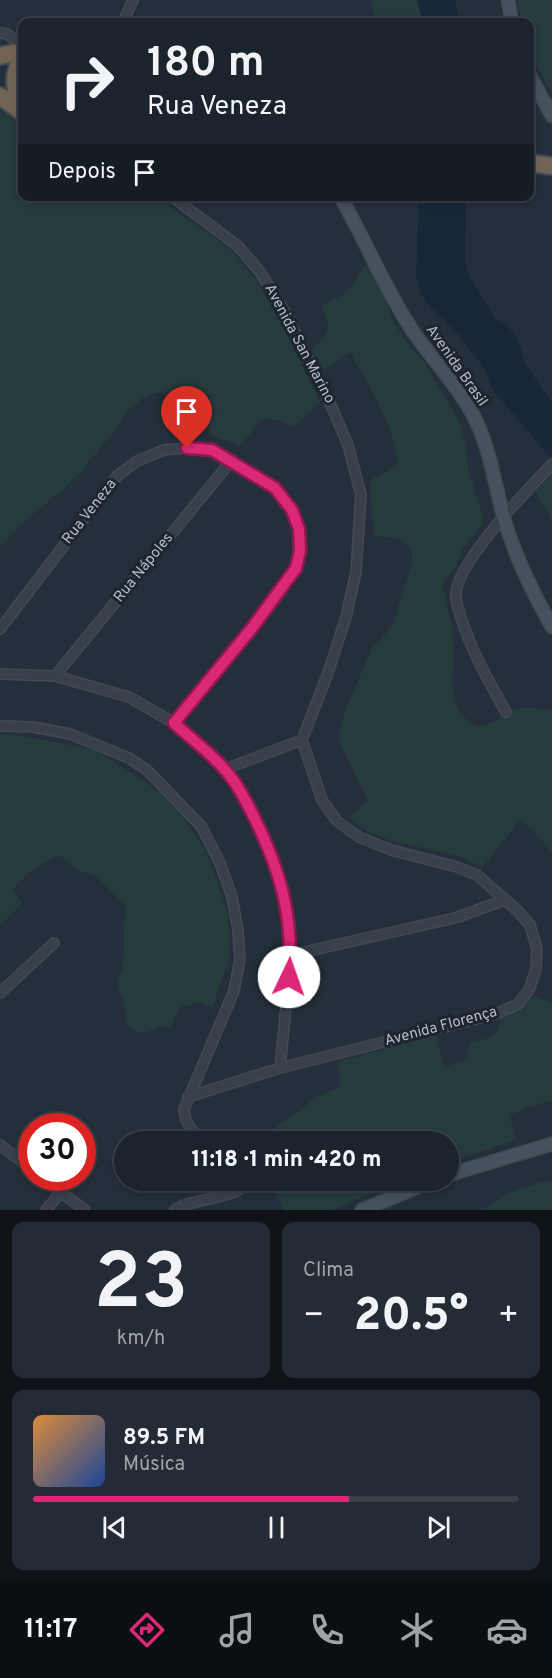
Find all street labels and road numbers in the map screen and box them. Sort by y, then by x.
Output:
street label: Avenida San Marino [259,281,339,407]
street label: Avenida Brasil [421,321,491,411]
street label: Rua Veneza [59,476,121,548]
street label: Rua Nápoles [110,529,178,607]
street label: Avenida Florença [383,1003,499,1051]

